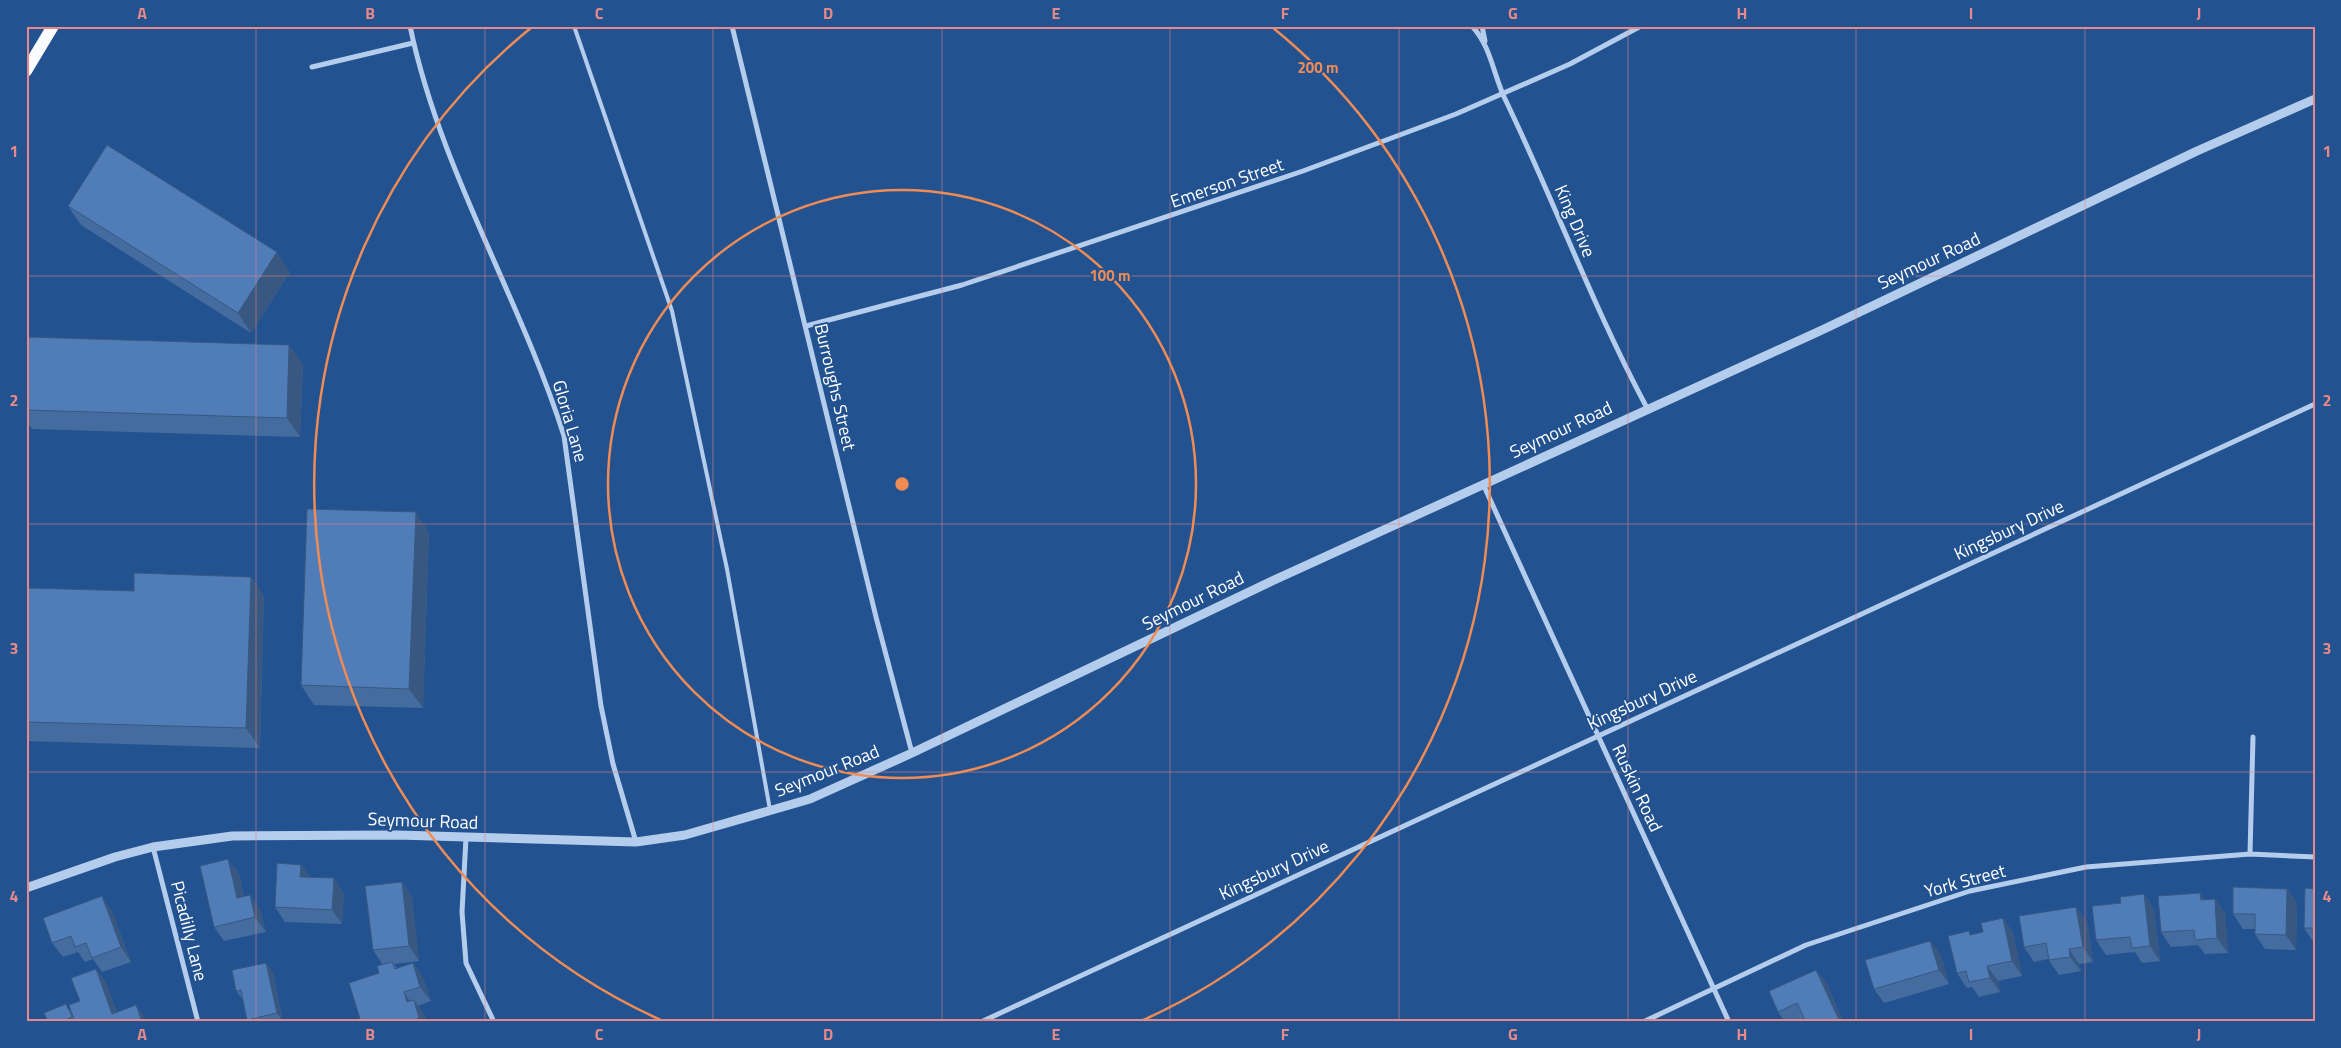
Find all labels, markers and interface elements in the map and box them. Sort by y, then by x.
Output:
text: A [137,1,147,25]
text: B [365,1,375,25]
text: C [595,1,604,25]
text: D [823,1,833,25]
text: E [1052,1,1061,25]
text: F [1281,1,1290,25]
text: G [1508,1,1518,25]
text: H [1737,1,1747,25]
text: I [1969,1,1973,25]
text: J [2197,1,2201,25]
text: 200 m [1297,56,1339,79]
text: 1 [10,139,18,163]
text: 1 [2323,139,2331,163]
street label: Emerson Street [1167,150,1288,215]
street label: King Drive [1548,180,1603,261]
street label: Seymour Road [1873,225,1985,296]
text: 100 m [1089,264,1131,287]
street label: Burroughs Street [808,321,863,454]
street label: Gloria Lane [546,377,595,465]
text: 2 [10,388,18,412]
text: 2 [2323,388,2331,412]
street label: Seymour Road [1505,394,1617,465]
centre of rings [893,475,911,493]
street label: Kingsbury Drive [1949,492,2068,567]
street label: Seymour Road [1137,564,1248,637]
text: 3 [10,636,18,660]
text: 3 [2323,636,2331,660]
street label: Kingsbury Drive [1582,662,1701,737]
street label: Seymour Road [770,737,883,804]
street label: Ruskin Road [1605,739,1670,836]
street label: Seymour Road [367,805,479,836]
street label: Kingsbury Drive [1214,832,1333,907]
street label: York Street [1921,857,2009,904]
street label: Picadilly Lane [164,878,215,984]
text: 4 [10,884,19,908]
text: 4 [2323,884,2332,908]
text: A [137,1022,147,1046]
text: B [365,1022,375,1046]
text: C [595,1022,604,1046]
text: D [823,1022,833,1046]
text: E [1052,1022,1061,1046]
text: F [1281,1022,1290,1046]
text: G [1508,1022,1518,1046]
text: H [1737,1022,1747,1046]
text: I [1969,1022,1973,1046]
text: J [2197,1022,2201,1046]

